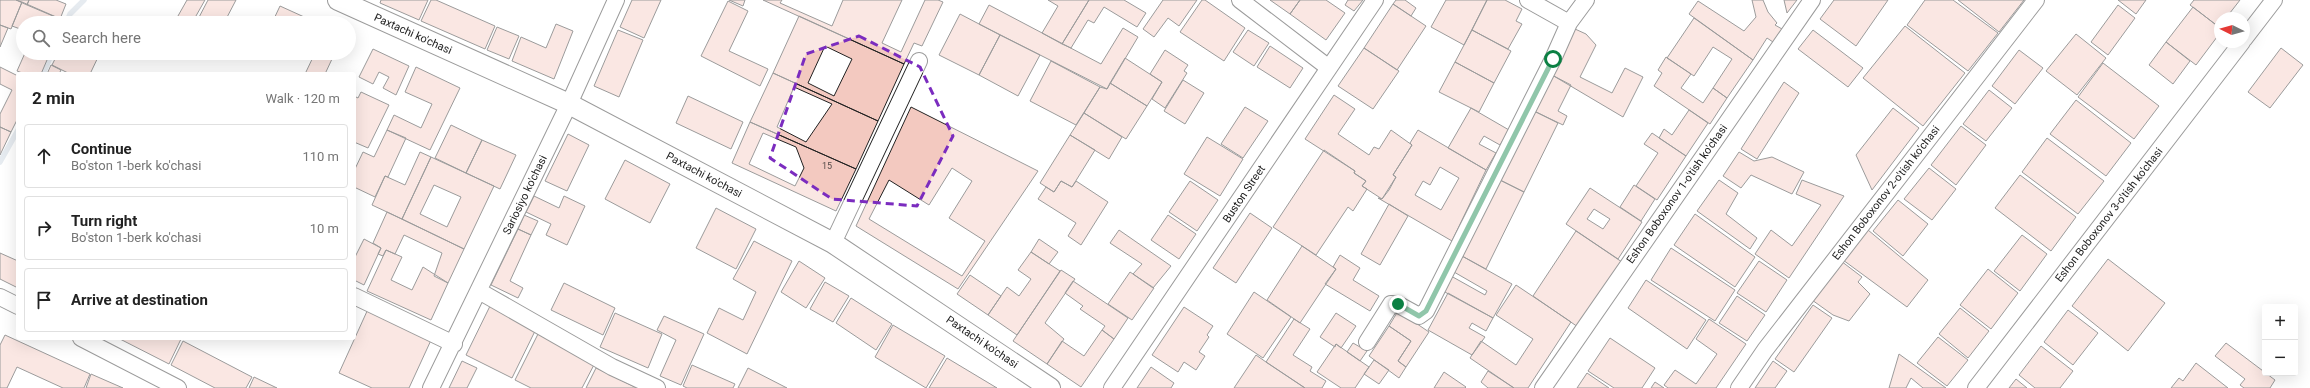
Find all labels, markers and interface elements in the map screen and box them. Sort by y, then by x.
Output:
street label: Paxtachi ko'chasi [372,11,454,57]
north arrow [2214,12,2250,48]
search box [16,16,356,60]
icon: search [30,27,52,49]
text: Search here [62,29,141,47]
route start [1544,50,1562,68]
text: 2 min [32,88,75,108]
text: Walk · 120 m [265,91,340,106]
street label: Eshon Boboxonov 1-o'tish ko'chasi [1624,122,1730,266]
street label: Eshon Boboxonov 2-o'tish ko'chasi [1830,123,1942,263]
text: Continue [71,140,132,158]
icon: ahead [33,145,55,167]
street label: Eshon Boboxonov 3-o'tish ko'chasi [2053,145,2165,285]
text: 110 m [302,149,339,164]
street label: Paxtachi ko'chasi [664,150,744,200]
street label: Sariosiyo ko'chasi [500,153,550,237]
text: Bo'ston 1-berk ko'chasi [71,158,201,173]
house number: 15 [822,161,832,171]
street label: Buston Street [1220,163,1268,225]
text: Turn right [71,212,137,230]
icon: right [33,217,55,239]
text: 10 m [310,221,339,236]
text: Bo'ston 1-berk ko'chasi [71,230,201,245]
icon: arrive [33,289,55,311]
text: Arrive at destination [71,291,208,309]
route end [1389,295,1407,313]
map controls [2262,304,2298,376]
button: + [2262,304,2298,340]
street label: Paxtachi ko'chasi [944,313,1020,371]
button: − [2262,340,2298,376]

